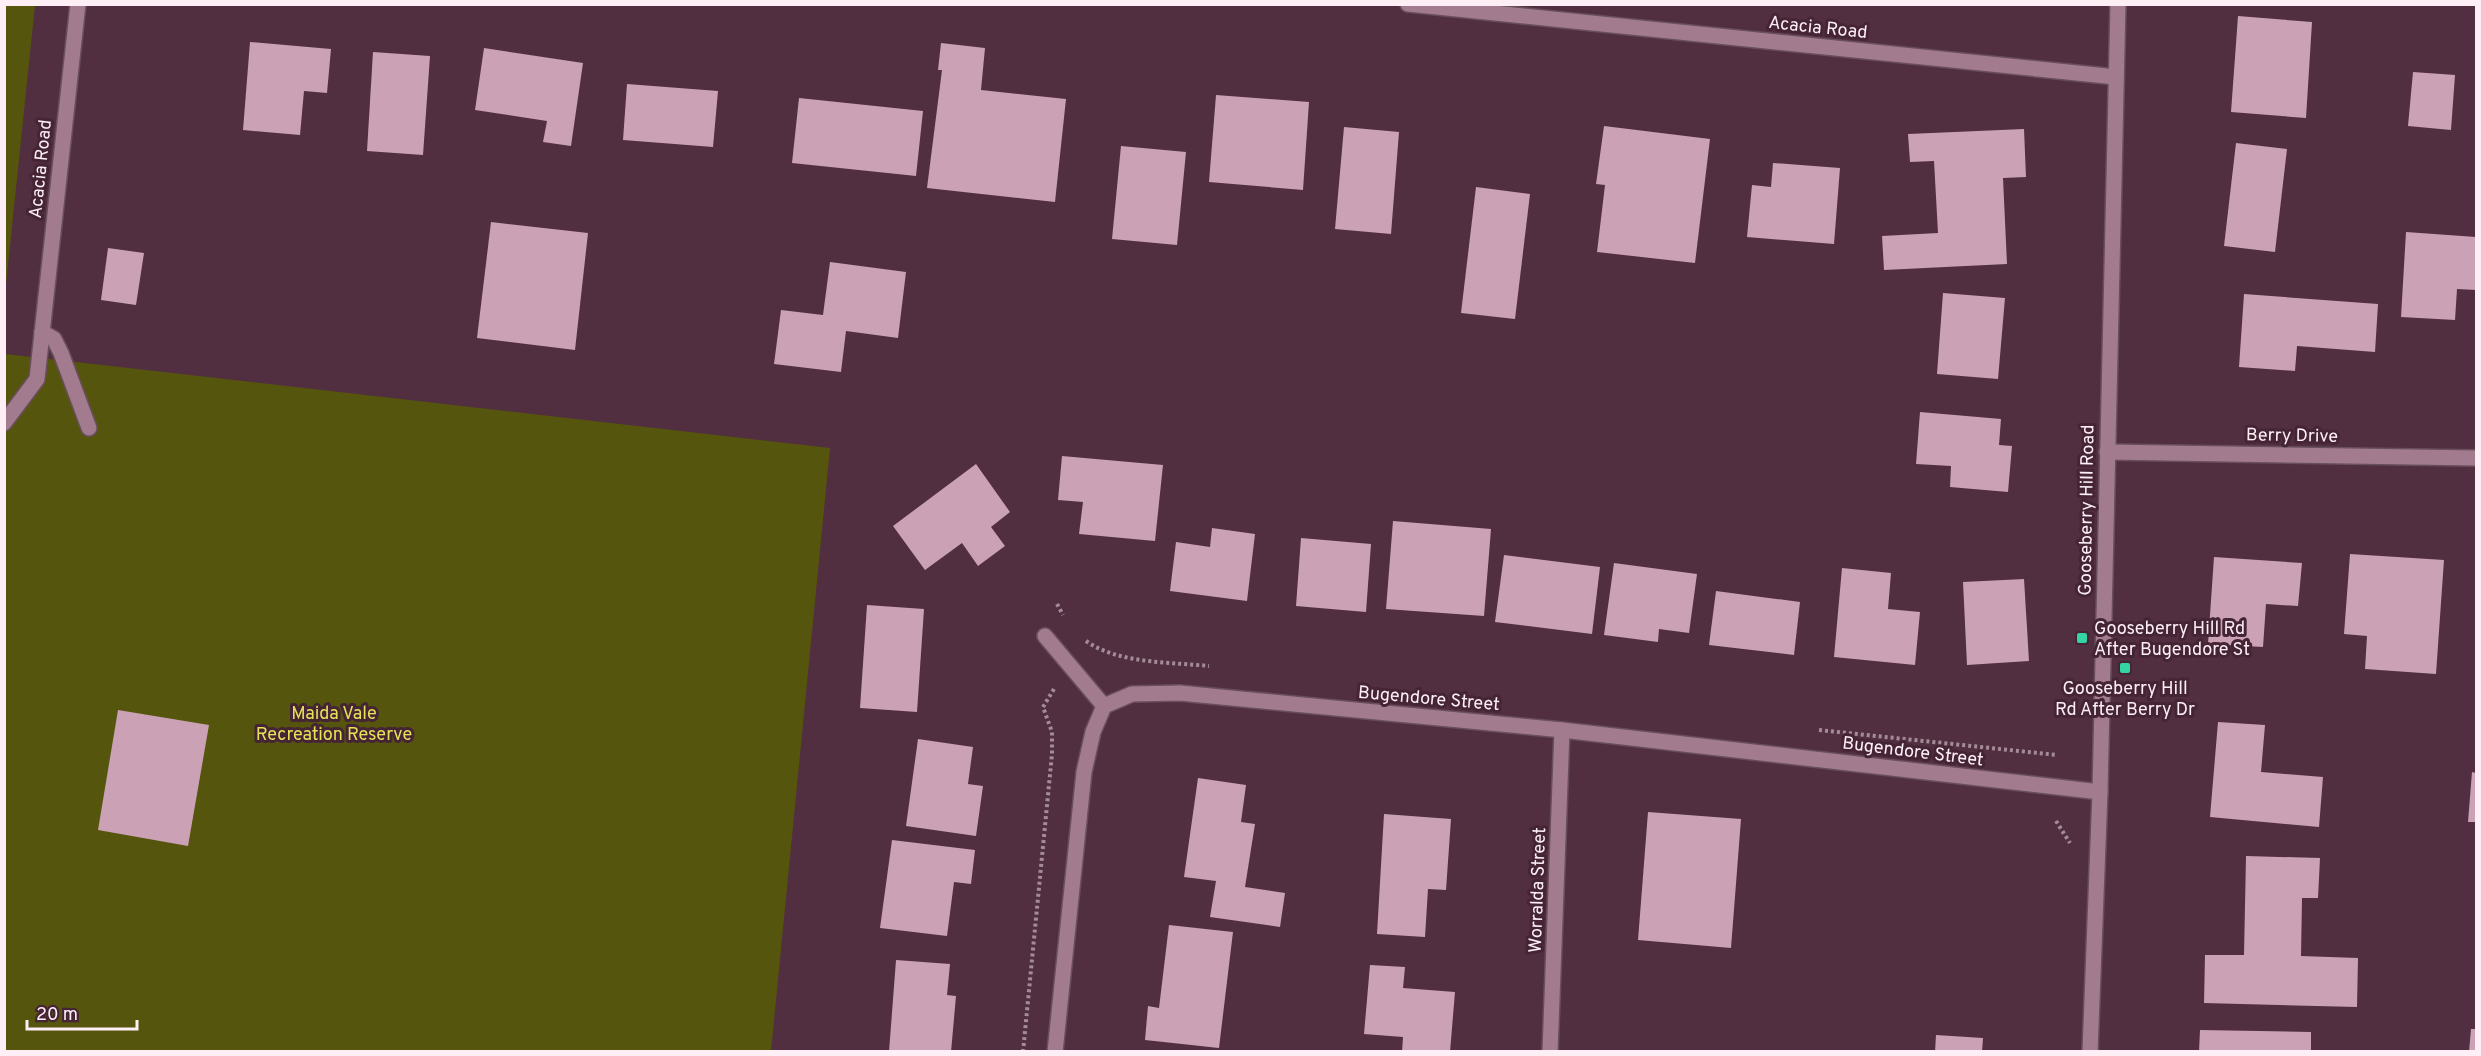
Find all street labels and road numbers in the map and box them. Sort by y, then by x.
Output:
street label: Acacia Road [1767,12,1869,45]
street label: Acacia Road [25,118,58,220]
street label: Gooseberry Hill Road [2075,424,2100,596]
street label: Berry Drive [2246,424,2338,449]
street label: Bugendore Street [1357,682,1501,717]
street label: Bugendore Street [1841,732,1985,773]
street label: Worralda Street [1525,827,1552,953]

